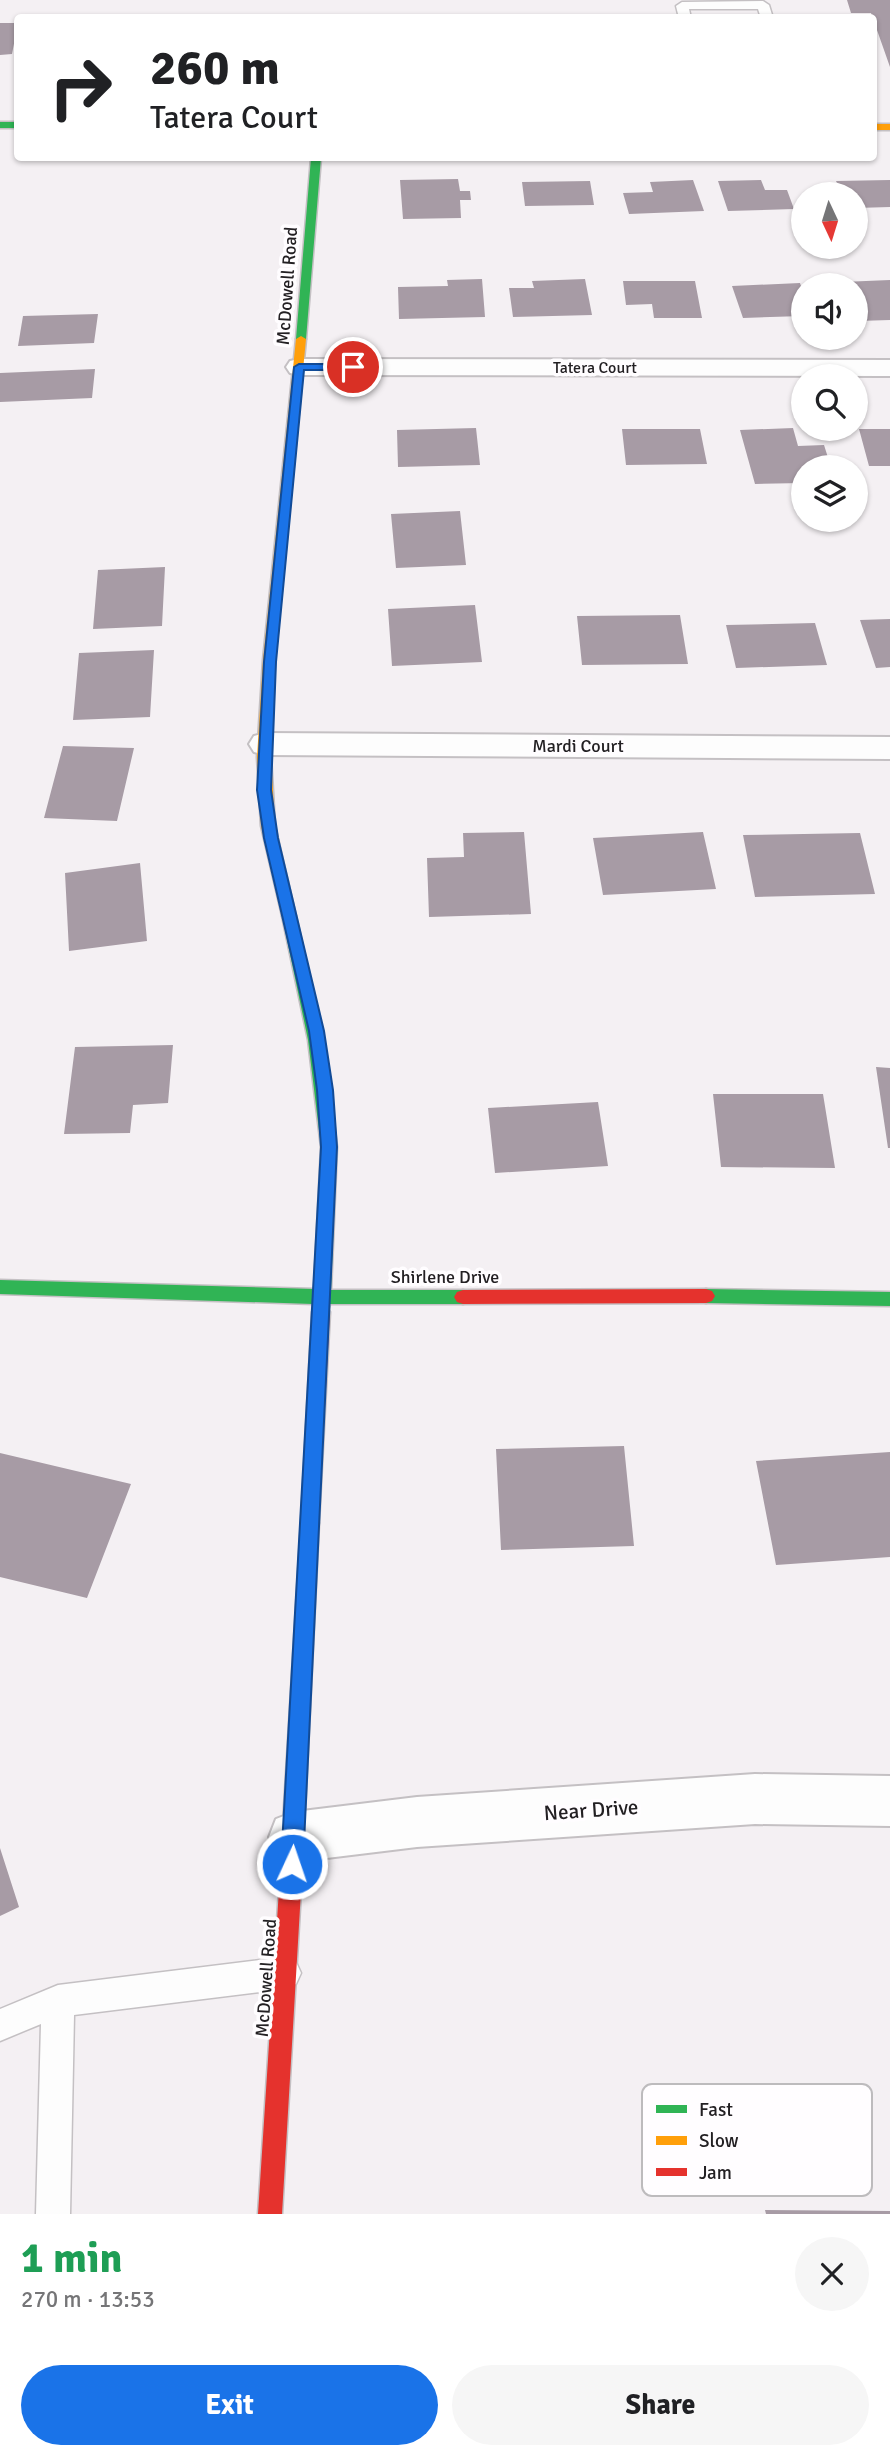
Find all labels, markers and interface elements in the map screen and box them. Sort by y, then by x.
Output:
text: 260 m [150,38,280,98]
icon: right [35,42,126,133]
text: Tatera Court [150,98,318,137]
north arrow [791,182,868,259]
map controls [791,182,868,532]
street label: McDowell Road [272,226,302,346]
button: sound [791,273,868,350]
pin [323,337,383,397]
icon: arrive [334,348,372,386]
street label: Tatera Court [553,358,637,378]
button: search [791,364,868,441]
button: layers [791,455,868,532]
street label: Mardi Court [532,735,624,757]
street label: Shirlene Drive [391,1266,499,1288]
street label: Near Drive [543,1794,639,1826]
position arrow [255,1827,329,1901]
street label: McDowell Road [251,1918,281,2038]
legend [642,2084,872,2196]
text: Fast [699,2098,733,2122]
text: Slow [699,2129,739,2153]
text: Jam [699,2161,732,2185]
text: 1 min [21,2233,122,2284]
button: close [795,2237,869,2311]
text: 270 m · 13:53 [21,2285,155,2314]
button: Exit [21,2365,438,2445]
button: Share [452,2365,869,2445]

